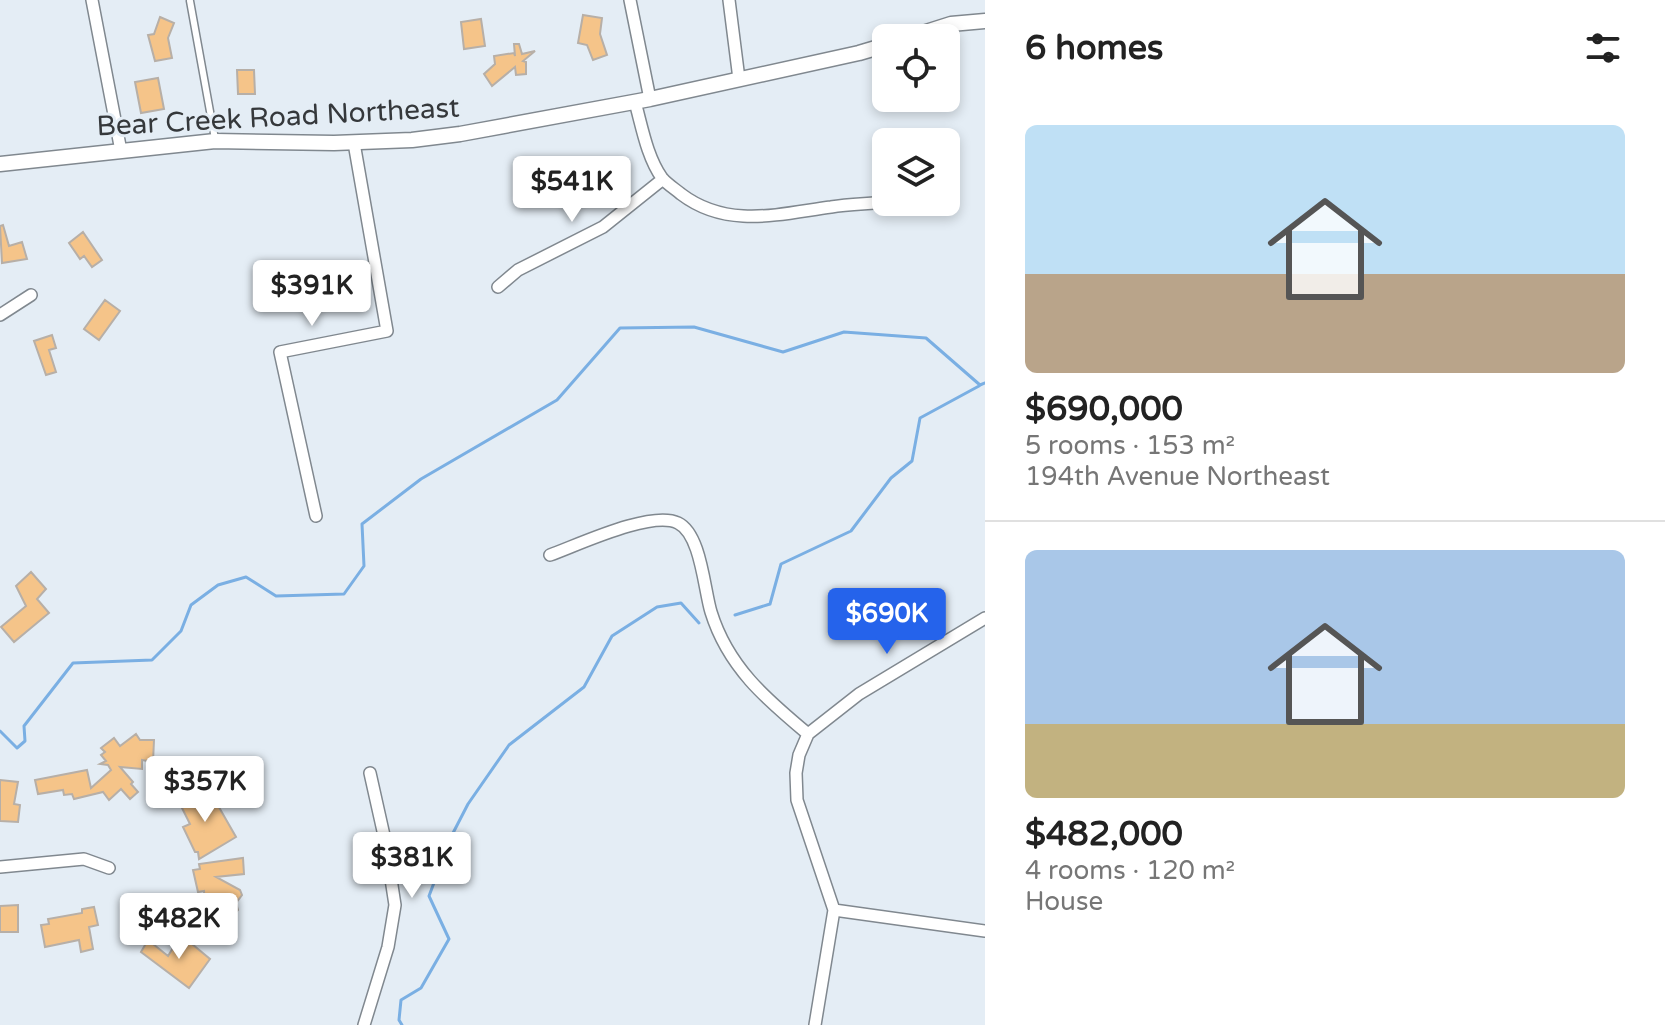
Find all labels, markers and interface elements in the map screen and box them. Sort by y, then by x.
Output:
map controls [872,24,960,216]
button: locate [872,24,960,112]
icon: filters [1581,26,1625,70]
text: 6 homes [1025,28,1163,69]
street label: Bear Creek Road Northeast [96,90,461,143]
button: layers [872,128,960,216]
pin: $541K [516,156,628,224]
text: $541K [531,166,613,197]
icon: home [1253,177,1397,321]
pin: $391K [256,260,368,328]
text: $391K [271,270,353,301]
text: $690,000 [1025,389,1183,430]
text: 5 rooms · 153 m² [1025,430,1235,461]
text: 194th Avenue Northeast [1025,461,1330,492]
pin: $690K [831,588,943,656]
text: $690K [846,598,928,629]
icon: home [1253,602,1397,746]
pin: $357K [149,756,261,824]
text: $357K [164,766,246,797]
text: $482,000 [1025,814,1183,855]
pin: $381K [356,832,468,900]
text: $381K [371,842,453,873]
text: 4 rooms · 120 m² [1025,855,1235,886]
text: House [1025,886,1103,917]
pin: $482K [123,893,235,961]
text: $482K [138,903,220,934]

